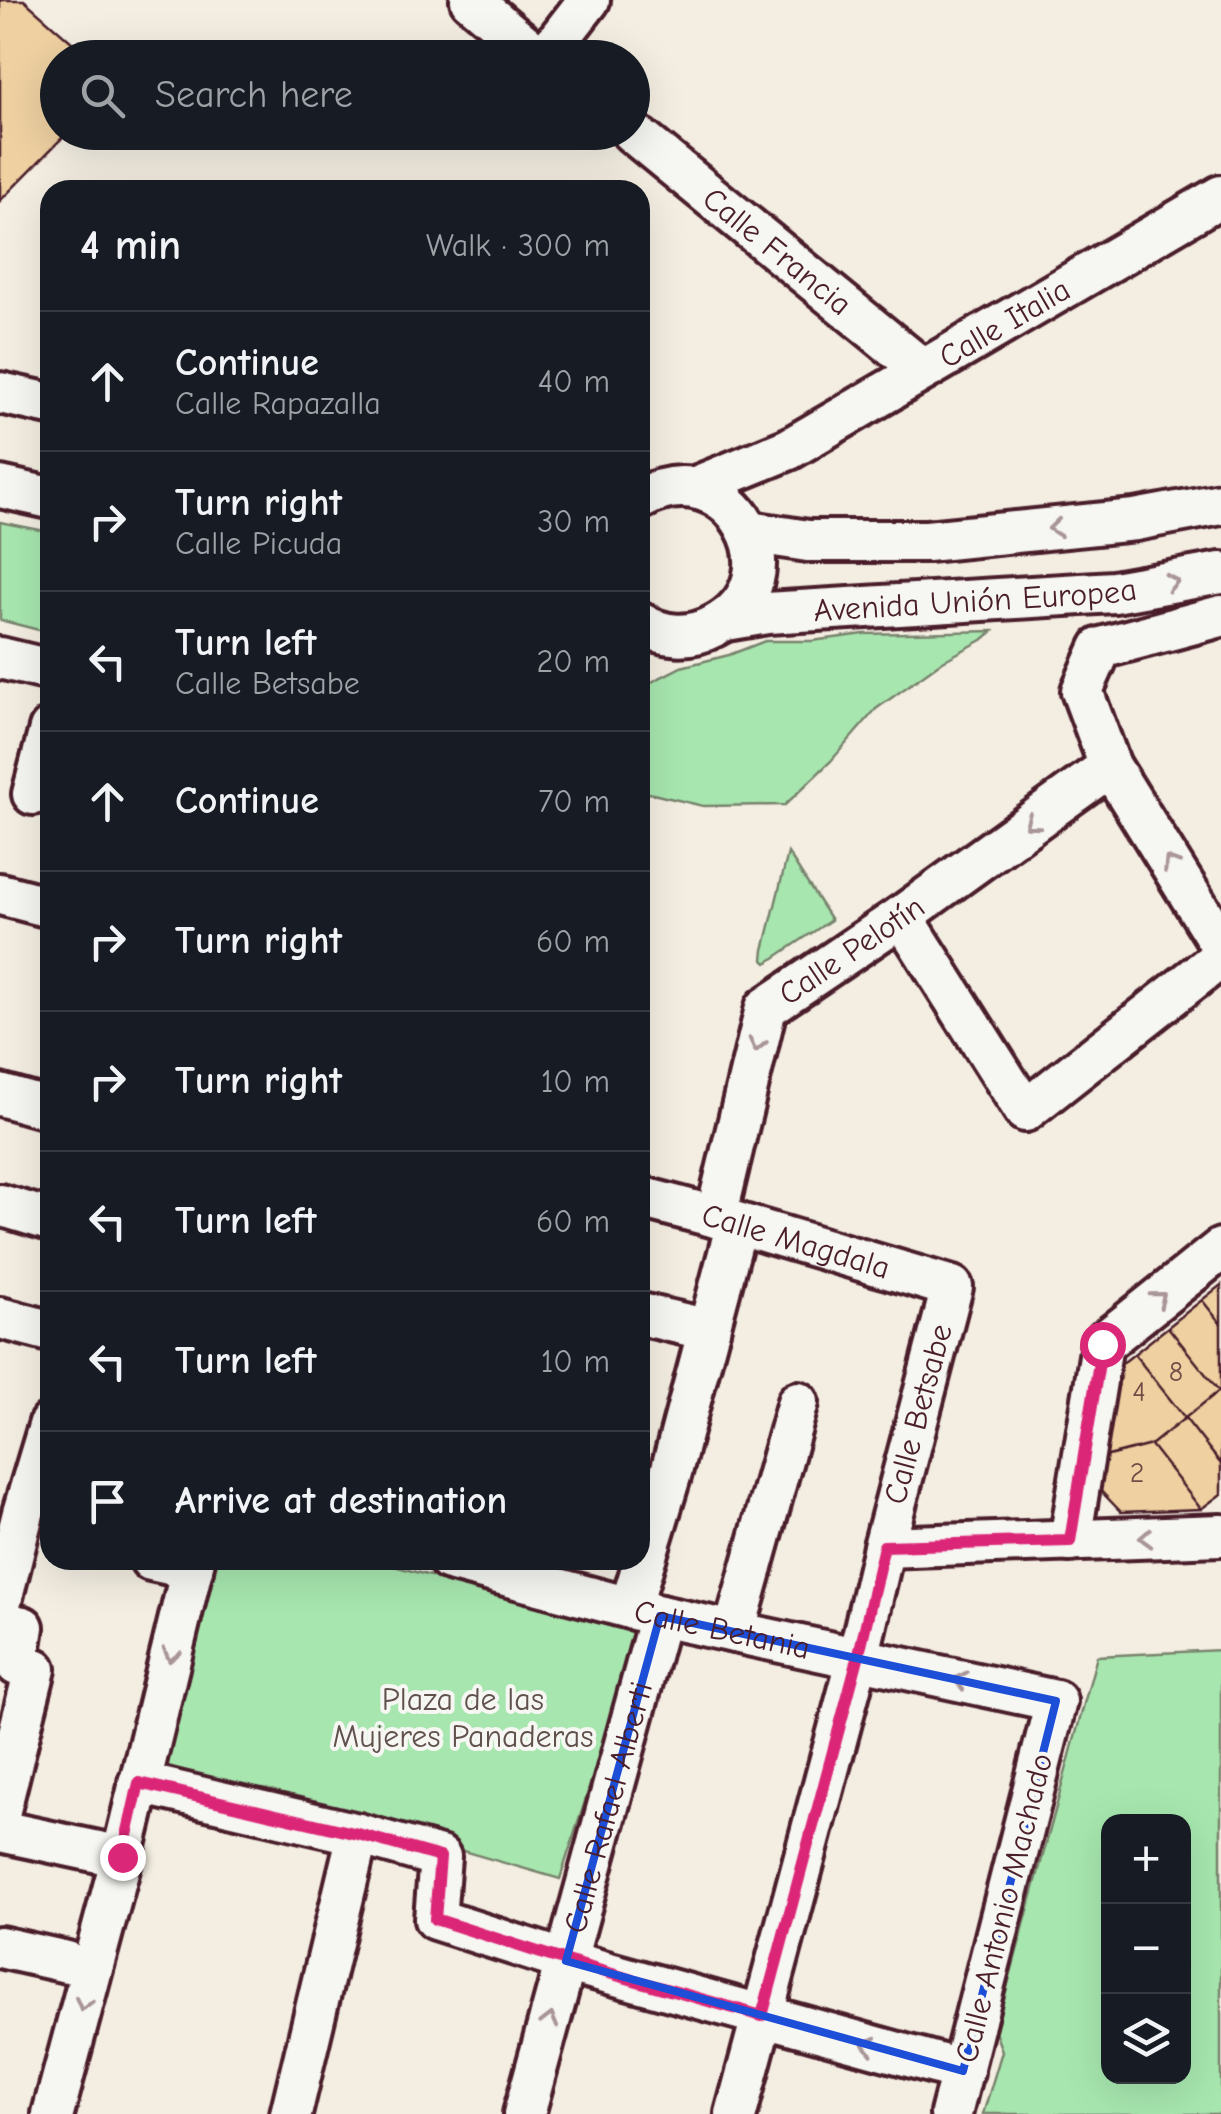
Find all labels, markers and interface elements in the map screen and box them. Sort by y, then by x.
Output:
search box [40,40,650,150]
icon: search [75,68,130,123]
text: Search here [155,73,353,117]
street label: Calle Francia [696,179,859,323]
text: 4 min [80,221,181,270]
text: Walk · 300 m [426,227,610,264]
street label: Calle Italia [932,270,1076,376]
text: Continue [175,341,319,385]
icon: ahead [80,354,135,409]
text: 40 m [538,363,610,400]
text: Calle Rapazalla [175,385,381,422]
text: Turn right [175,481,342,525]
icon: right [80,494,135,549]
text: 30 m [537,503,610,540]
one-way arrow [1047,517,1063,539]
text: Calle Picuda [175,525,342,562]
street label: Avenida Unión Europea [813,570,1139,629]
one-way arrow [1163,572,1180,593]
text: Turn left [175,621,316,665]
icon: left [80,634,135,689]
text: 20 m [537,643,610,680]
text: Calle Betsabe [175,665,360,702]
icon: ahead [80,774,135,829]
text: Continue [175,779,319,823]
text: 70 m [538,783,610,820]
one-way arrow [1024,811,1042,829]
one-way arrow [1163,855,1182,873]
street label: Calle Pelotín [772,888,931,1012]
icon: right [80,914,135,969]
text: Turn right [175,919,342,963]
text: 60 m [536,923,610,960]
one-way arrow [748,1036,769,1053]
icon: right [80,1054,135,1109]
text: Turn right [175,1059,342,1103]
text: 10 m [541,1063,610,1100]
icon: left [80,1194,135,1249]
street label: Calle Magdala [698,1196,894,1286]
text: Turn left [175,1199,316,1243]
text: 60 m [536,1203,610,1240]
one-way arrow [1147,1293,1165,1310]
street label: Calle Betsabe [876,1320,960,1508]
route start [1080,1322,1126,1368]
icon: left [80,1334,135,1389]
text: Turn left [175,1339,316,1383]
text: 10 m [541,1343,610,1380]
house number: 8 [1169,1356,1183,1388]
house number: 4 [1132,1376,1146,1408]
house number: 2 [1130,1457,1144,1489]
icon: arrive [80,1474,135,1529]
text: Arrive at destination [175,1479,507,1523]
one-way arrow [1137,1527,1153,1548]
street label: Calle Betania [630,1591,814,1666]
one-way arrow [162,1646,183,1663]
one-way arrow [952,1671,969,1692]
street label: Calle Rafael Alberti [556,1678,660,1937]
park label: Plaza de las Mujeres Panaderas [332,1681,594,1755]
street label: Calle Antonio Machado [948,1750,1060,2066]
map controls [1101,1814,1191,2084]
button: + [1101,1814,1191,1904]
route end [100,1835,146,1881]
button: − [1101,1904,1191,1994]
button: layers [1101,1994,1191,2084]
one-way arrow [73,1995,94,2012]
one-way arrow [538,2012,559,2029]
one-way arrow [861,2036,878,2057]

